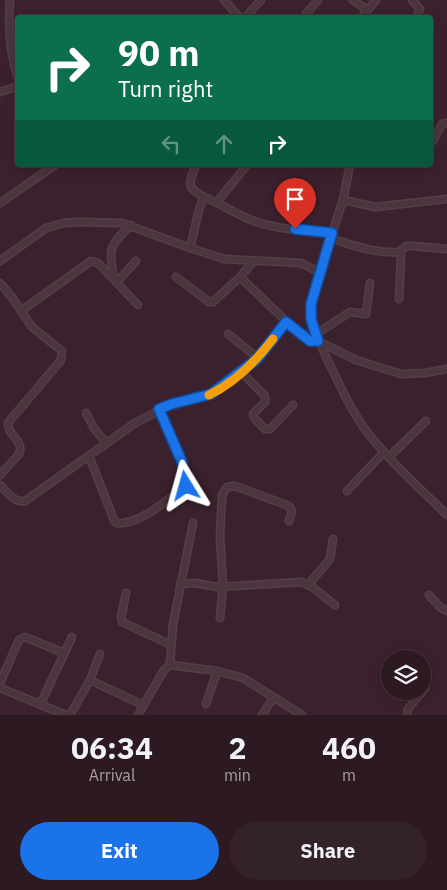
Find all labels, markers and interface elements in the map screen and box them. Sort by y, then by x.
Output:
text: 90 m [118,30,200,76]
icon: right [35,35,100,100]
text: Turn right [118,74,213,103]
icon: left [157,130,185,158]
icon: ahead [210,130,238,158]
icon: right [263,130,291,158]
pin [274,178,316,229]
icon: arrive [281,185,309,213]
position arrow [159,459,211,511]
map controls [381,650,431,700]
button: layers [381,650,431,700]
text: 06:34 [71,728,153,767]
text: 2 [228,728,246,767]
text: 460 [322,728,376,767]
text: Arrival [89,765,135,785]
text: min [224,765,251,785]
text: m [342,765,356,785]
button: Exit [20,822,219,880]
button: Share [229,822,427,880]

